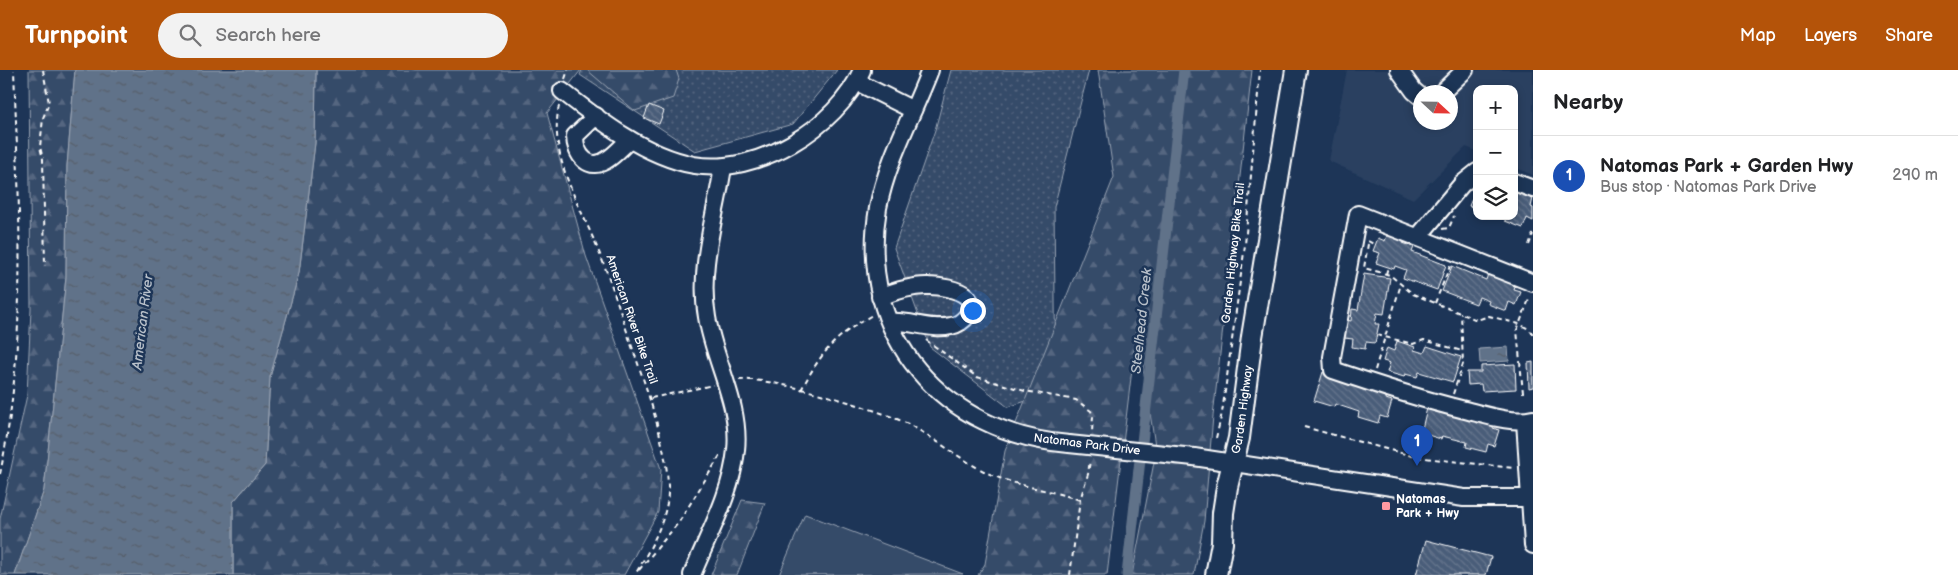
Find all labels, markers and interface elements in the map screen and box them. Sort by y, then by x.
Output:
search box [158,13,508,58]
text: Turnpoint [25,21,128,50]
icon: search [176,21,204,49]
text: Search here [216,24,321,47]
text: Map [1740,25,1776,46]
text: Layers [1804,25,1857,46]
text: Share [1885,25,1933,46]
north arrow [1413,85,1458,130]
map controls [1473,85,1518,220]
button: + [1473,85,1518,130]
text: Nearby [1553,90,1623,115]
button: − [1473,130,1518,175]
text: Natomas Park + Garden Hwy [1600,155,1853,178]
text: 1 [1566,166,1572,185]
text: 290 m [1892,166,1938,185]
button: layers [1473,175,1518,220]
text: Bus stop · Natomas Park Drive [1600,178,1816,197]
street label: Garden Highway Bike Trail [1219,182,1248,324]
street label: American River Bike Trail [602,253,661,386]
water label: Steelhead Creek [1127,266,1156,375]
water label: American River [128,273,157,372]
your location [960,298,986,324]
street label: Garden Highway [1228,364,1256,455]
pin: 1 [1401,425,1433,466]
street label: Natomas Park Drive [1033,431,1141,458]
place label: Natomas Park + Hwy [1396,492,1460,521]
marker: Natomas Park + Hwy [1380,500,1392,512]

